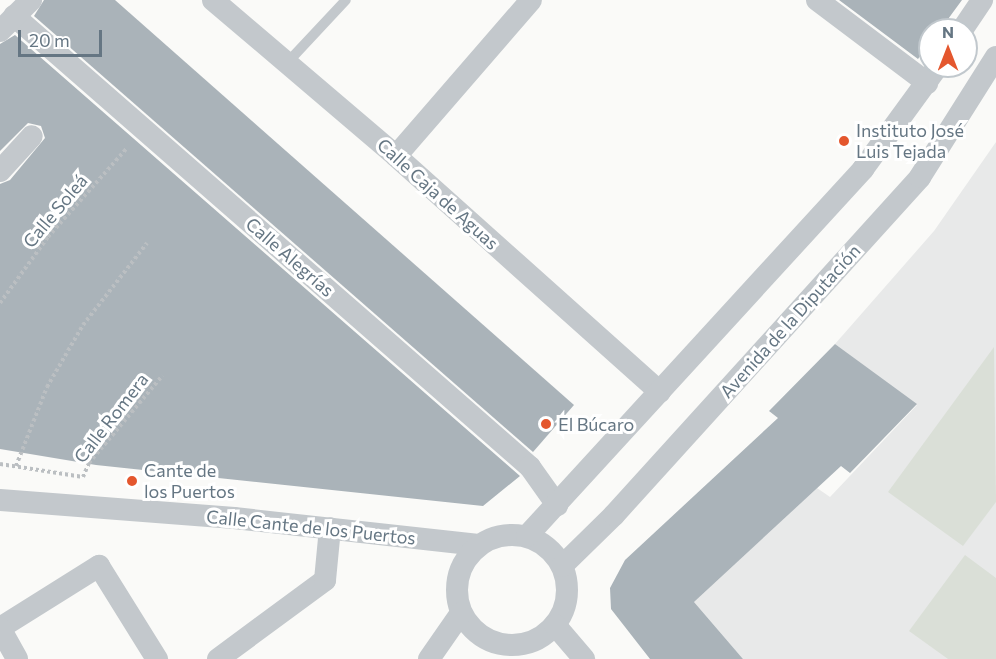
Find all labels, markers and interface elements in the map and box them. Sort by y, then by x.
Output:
scale bar [21,18,105,56]
north arrow [918,18,978,78]
text: N [942,22,954,41]
text: 20 m [29,29,70,51]
place label: Instituto José Luis Tejada [856,120,964,162]
street label: Calle Caja de Aguas [373,134,503,254]
marker: Instituto José Luis Tejada [837,134,851,148]
street label: Calle Soleá [18,170,92,252]
street label: Calle Alegrías [242,213,338,301]
street label: Avenida de la Diputación [715,240,865,402]
street label: Calle Romera [69,369,153,467]
place label: El Búcaro [558,413,634,435]
marker: El Búcaro [539,417,553,431]
place label: Cante de los Puertos [144,460,235,502]
marker: Cante de los Puertos [125,474,139,488]
street label: Calle Cante de los Puertos [205,505,417,549]

